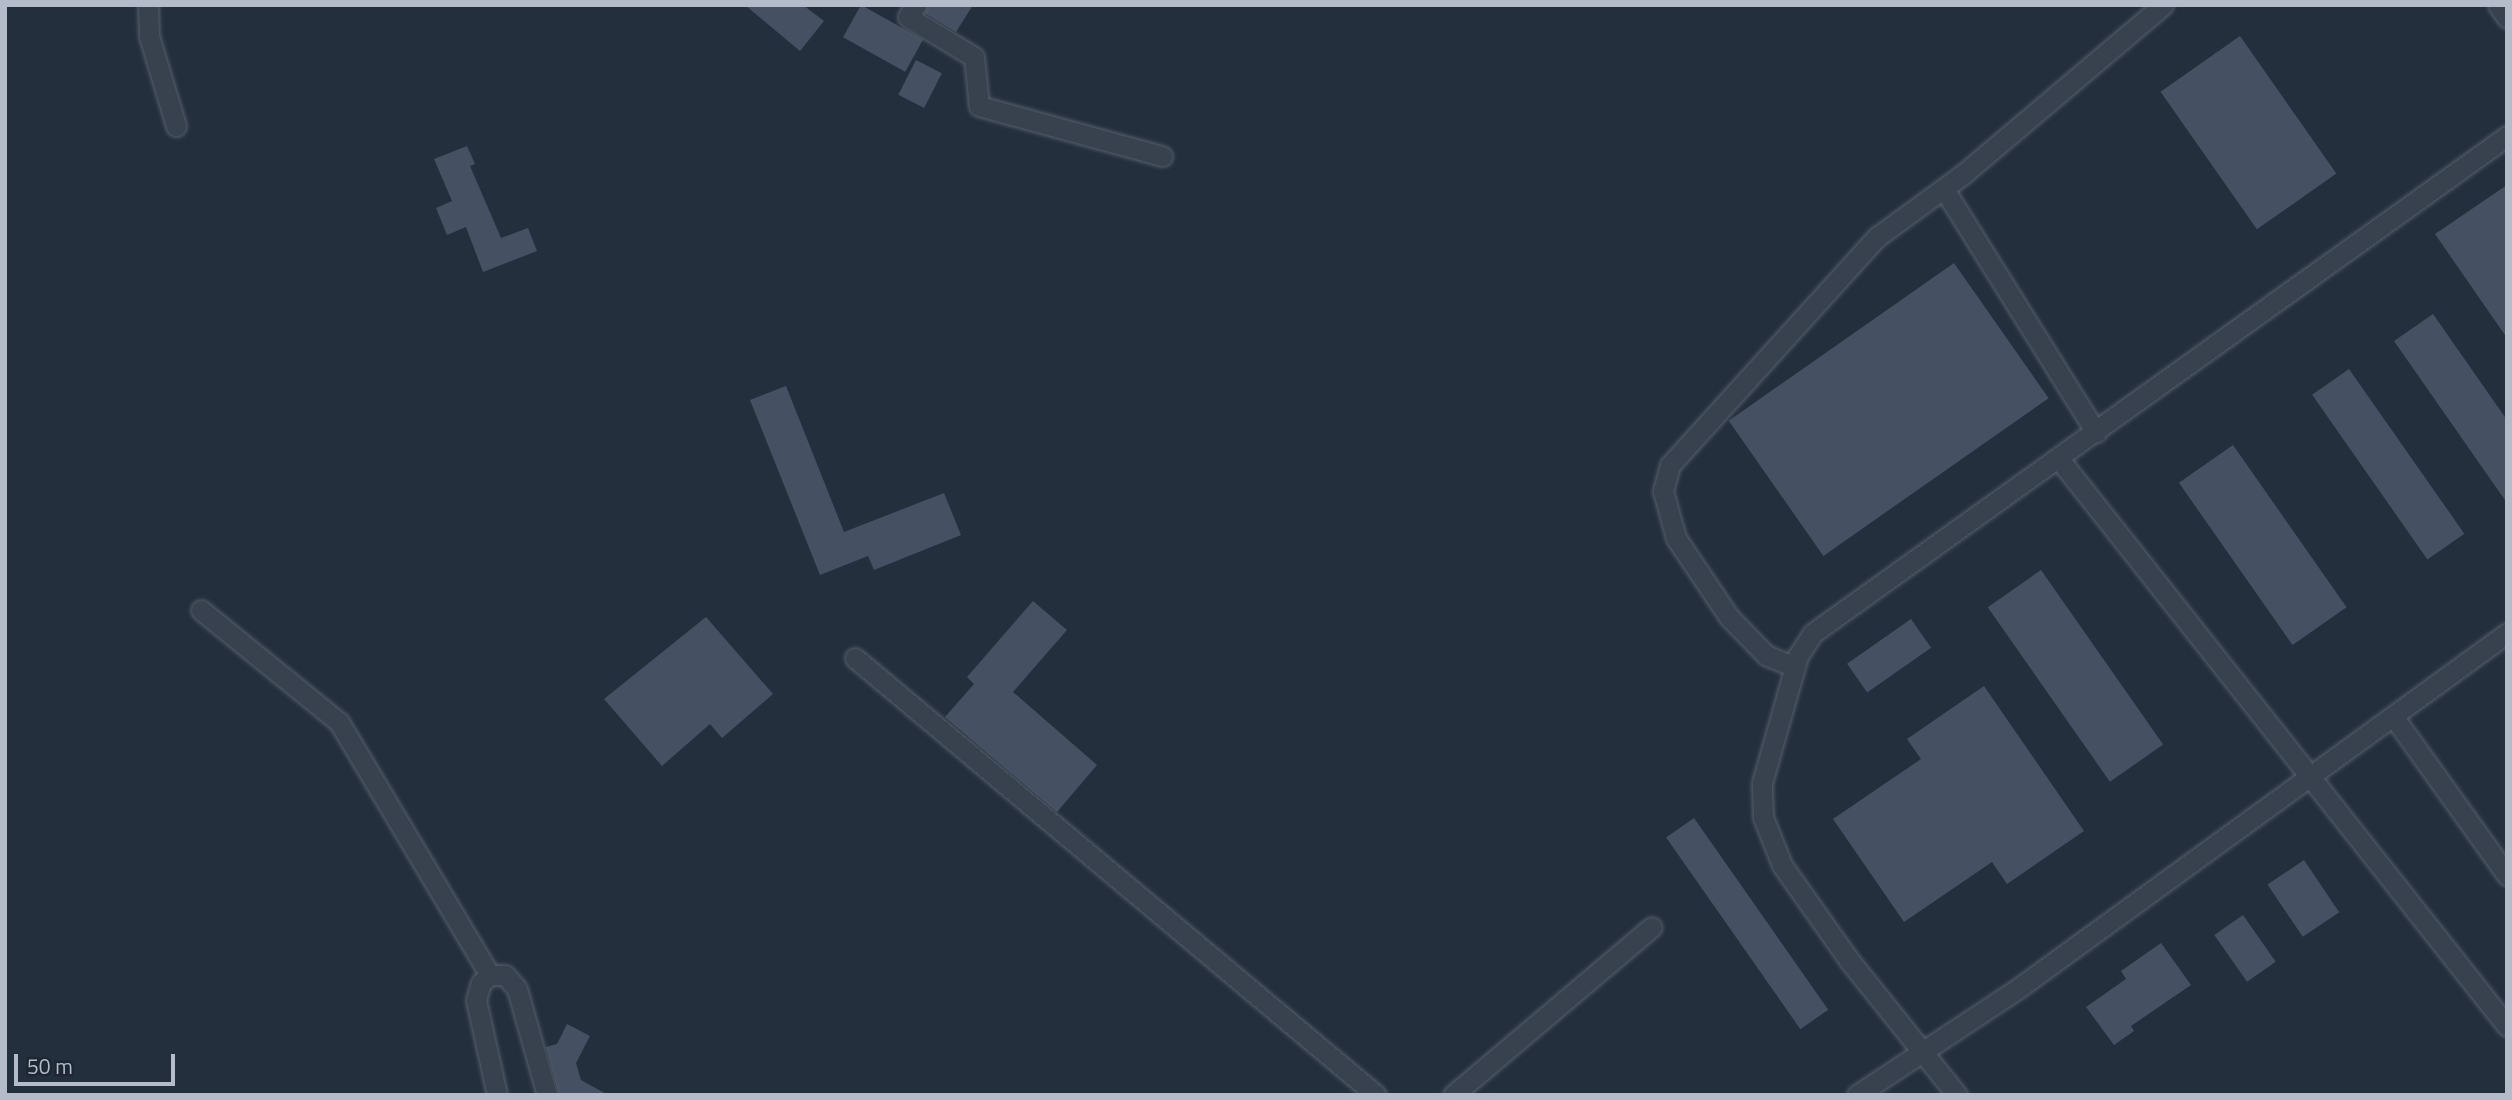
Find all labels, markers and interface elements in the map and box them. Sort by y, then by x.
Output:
scale bar [18,1040,178,1084]
text: 50 m [27,1050,73,1082]

